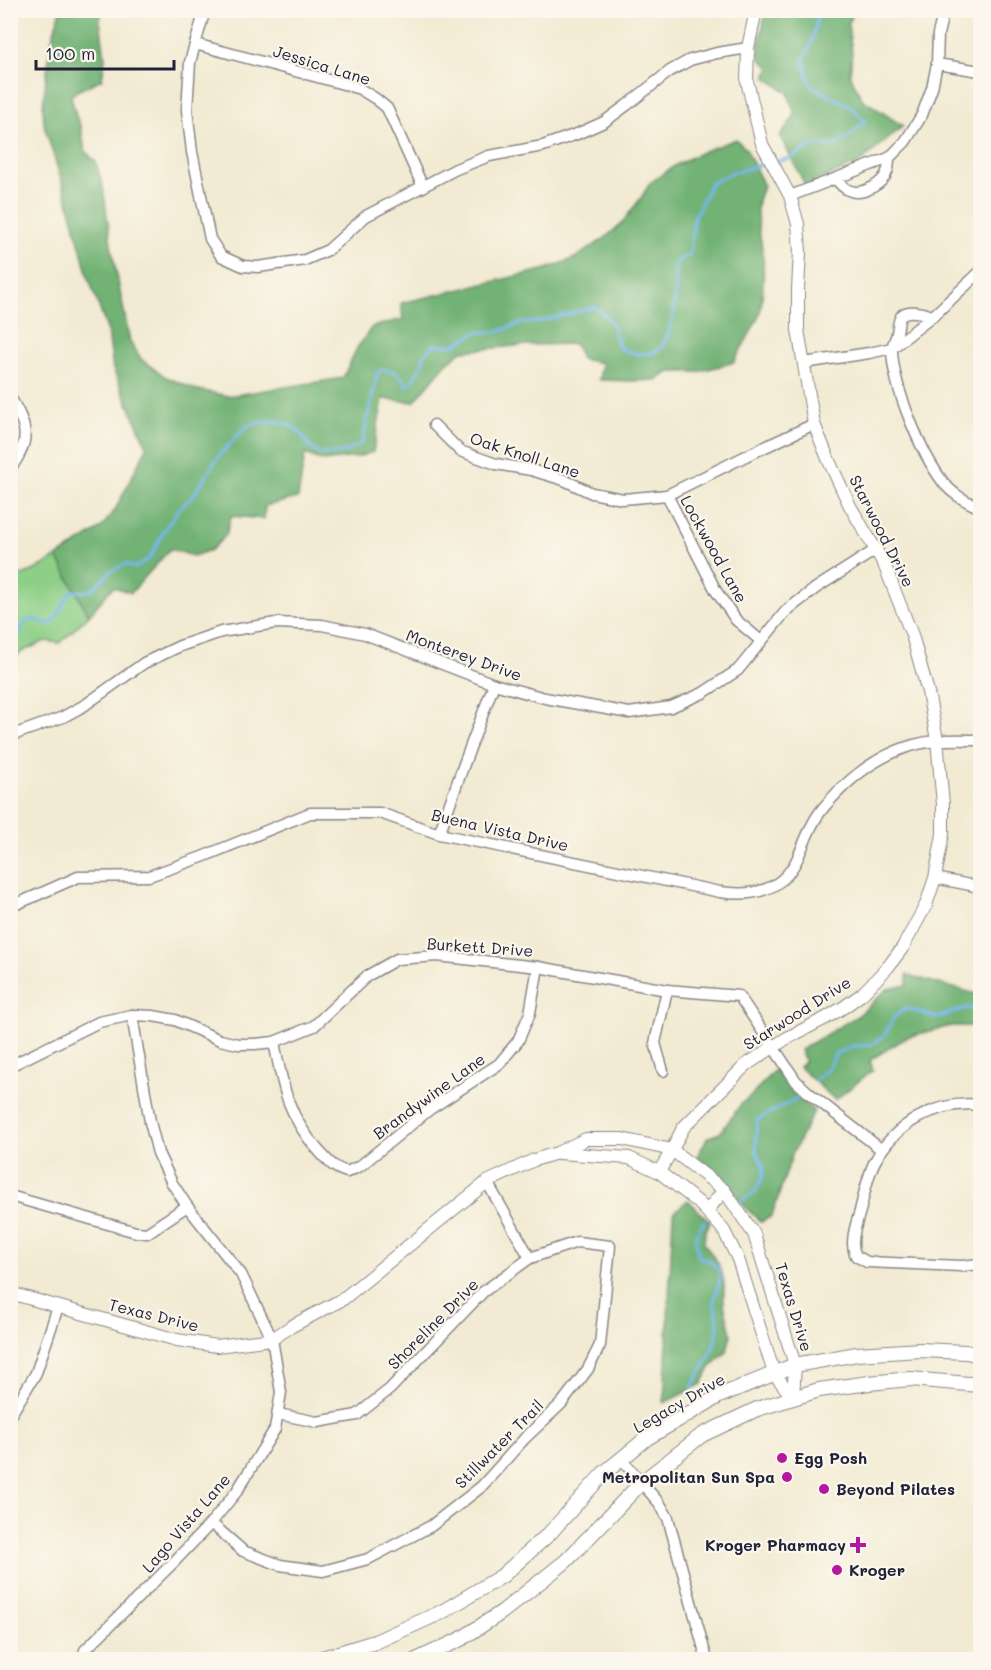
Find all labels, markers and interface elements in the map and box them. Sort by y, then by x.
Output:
scale bar [36,33,174,71]
street label: Jessica Lane [271,40,373,89]
text: 100 m [45,41,95,65]
street label: Oak Knoll Lane [467,427,583,482]
street label: Starwood Drive [845,471,920,590]
street label: Lockwood Lane [676,491,753,606]
street label: Monterey Drive [403,624,525,685]
street label: Buena Vista Drive [430,804,571,855]
street label: Burkett Drive [426,932,534,961]
street label: Starwood Drive [739,971,854,1054]
street label: Brandywine Lane [368,1048,489,1143]
street label: Texas Drive [771,1260,818,1354]
street label: Shoreline Drive [383,1274,483,1374]
street label: Texas Drive [107,1293,201,1336]
street label: Legacy Drive [629,1368,728,1437]
street label: Stillwater Trail [450,1395,548,1493]
place label: Egg Posh [794,1447,867,1468]
marker: Egg Posh [775,1451,789,1465]
place label: Metropolitan Sun Spa [602,1466,775,1487]
street label: Lago Vista Lane [137,1469,234,1577]
marker: Metropolitan Sun Spa [780,1470,794,1484]
place label: Beyond Pilates [836,1478,955,1499]
marker: Beyond Pilates [817,1482,831,1496]
place label: Kroger Pharmacy [705,1534,846,1555]
marker: Kroger Pharmacy [851,1538,865,1552]
place label: Kroger [849,1559,905,1580]
marker: Kroger [830,1563,844,1577]

